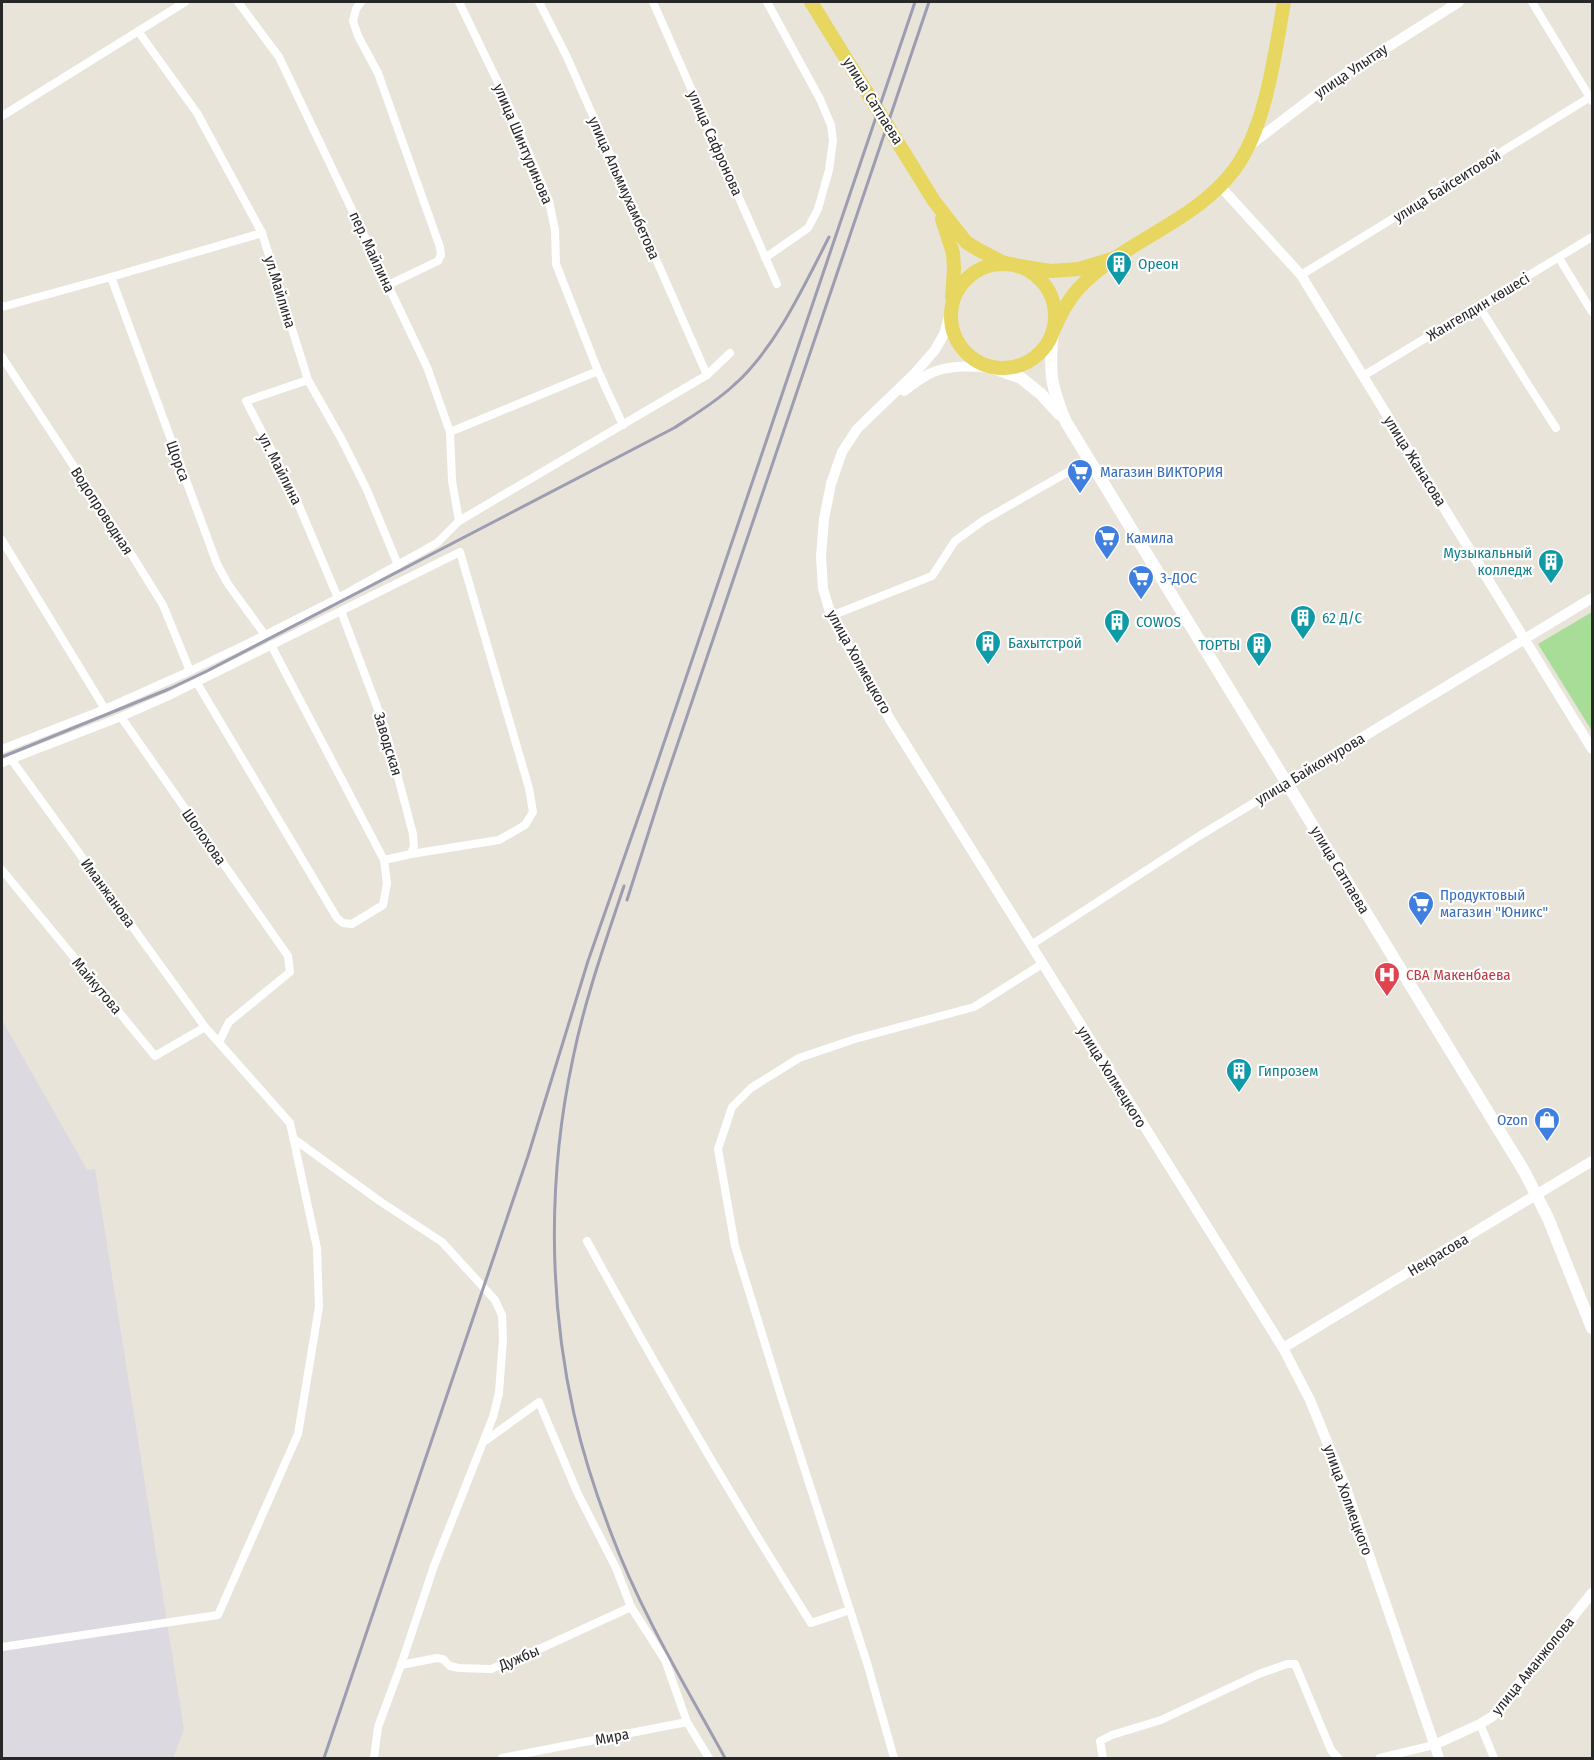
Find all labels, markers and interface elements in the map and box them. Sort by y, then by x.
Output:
street label: улица Улытау [1311,40,1391,102]
street label: улица Сатпаева [839,54,907,148]
street label: улица Шинтуринова [490,81,556,207]
street label: улица Сафронова [684,88,746,198]
street label: улица Альммухамбетова [584,114,664,262]
street label: улица Байсеитовой [1390,146,1504,226]
street label: пер. Майлина [345,209,399,295]
building icon: Ореон [1104,249,1134,287]
street label: ул.Майлина [260,254,300,330]
place label: Ореон [1138,255,1179,273]
street label: Жангелдин көшесі [1423,269,1533,345]
street label: улица Жанасова [1380,412,1450,510]
street label: ул. Майлина [254,430,306,508]
street label: Щорса [162,438,194,484]
supermarket icon: Магазин ВИКТОРИЯ [1065,457,1095,495]
place label: Магазин ВИКТОРИЯ [1100,463,1223,481]
street label: Водопроводная [67,464,137,558]
supermarket icon: Камила [1092,523,1122,561]
place label: Камила [1126,529,1174,547]
place label: Музыкальный колледж [1443,544,1532,579]
building icon: Музыкальный колледж [1536,547,1566,585]
supermarket icon: 3-ДОС [1126,563,1156,601]
place label: 3-ДОС [1160,569,1198,587]
building icon: 62 Д/С [1288,603,1318,641]
street label: улица Холмецкого [823,607,895,717]
building icon: COWOS [1102,607,1132,645]
place label: 62 Д/С [1322,609,1363,627]
place label: COWOS [1136,613,1181,631]
building icon: Бахытстрой [973,628,1003,666]
building icon: ТОРТЫ [1244,630,1274,668]
place label: Бахытстрой [1008,634,1082,652]
place label: ТОРТЫ [1199,636,1240,654]
street label: Заводская [370,710,406,778]
street label: улица Байконурова [1252,729,1368,809]
street label: Шолохова [178,805,230,869]
street label: улица Сатпаева [1307,823,1373,917]
street label: Иманжанова [77,855,139,931]
place label: Продуктовый магазин "Юникс" [1440,886,1548,921]
supermarket icon: Продуктовый магазин "Юникс" [1406,889,1436,927]
street label: Майкутова [68,954,126,1018]
hospital icon: СВА Макенбаева [1372,960,1402,998]
place label: СВА Макенбаева [1406,966,1511,984]
street label: улица Холмецкого [1074,1023,1150,1131]
building icon: Гипрозем [1224,1056,1254,1094]
place label: Гипрозем [1258,1062,1318,1080]
shop icon: Ozon [1532,1105,1562,1143]
place label: Ozon [1497,1111,1528,1129]
street label: Некрасова [1404,1230,1472,1280]
street label: улица Холмецкого [1320,1442,1376,1558]
street label: улица Аманжолова [1488,1613,1578,1719]
street label: Дужбы [495,1641,542,1675]
street label: Мира [594,1725,630,1749]

